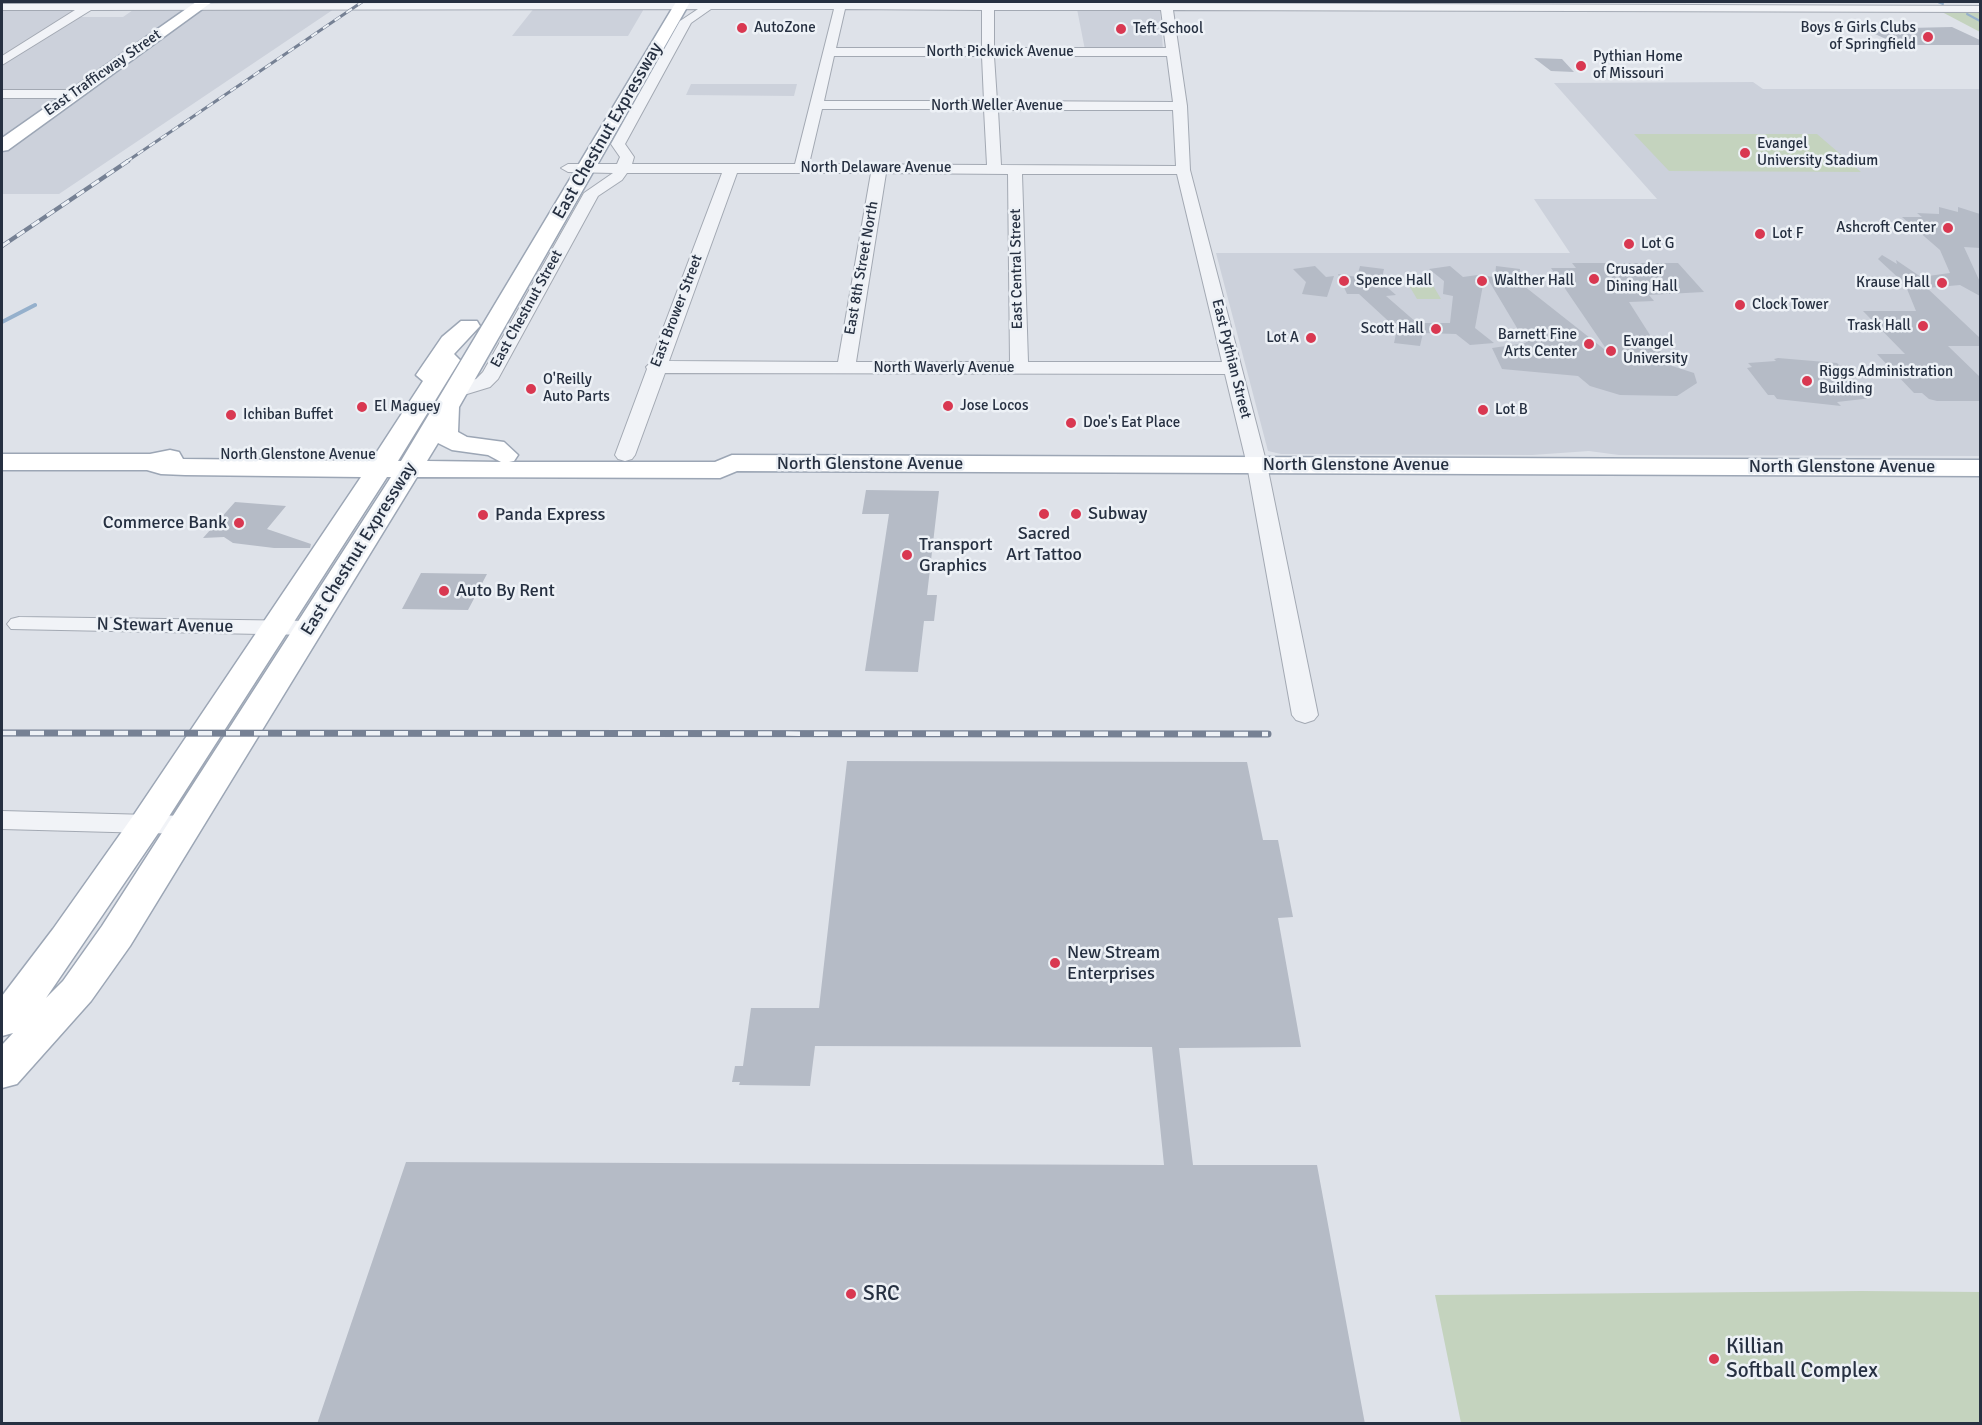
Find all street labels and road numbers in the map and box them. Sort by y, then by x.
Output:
street label: East Trafficway Street [41,26,165,120]
street label: East Chestnut Expressway [549,39,667,223]
street label: North Pickwick Avenue [926,43,1074,61]
street label: North Weller Avenue [931,97,1063,115]
street label: North Delaware Avenue [801,159,951,177]
street label: East 8th Street North [841,200,883,336]
street label: East Central Street [1007,208,1027,330]
street label: East Chestnut Street [487,247,567,371]
street label: East Brower Street [647,252,707,370]
street label: East Pythian Street [1207,297,1255,421]
street label: North Waverly Avenue [873,359,1015,377]
street label: North Glenstone Avenue [220,446,376,464]
street label: North Glenstone Avenue [777,453,963,475]
street label: North Glenstone Avenue [1263,454,1449,476]
street label: North Glenstone Avenue [1749,456,1935,478]
street label: East Chestnut Expressway [297,458,421,640]
street label: N Stewart Avenue [97,614,233,638]

